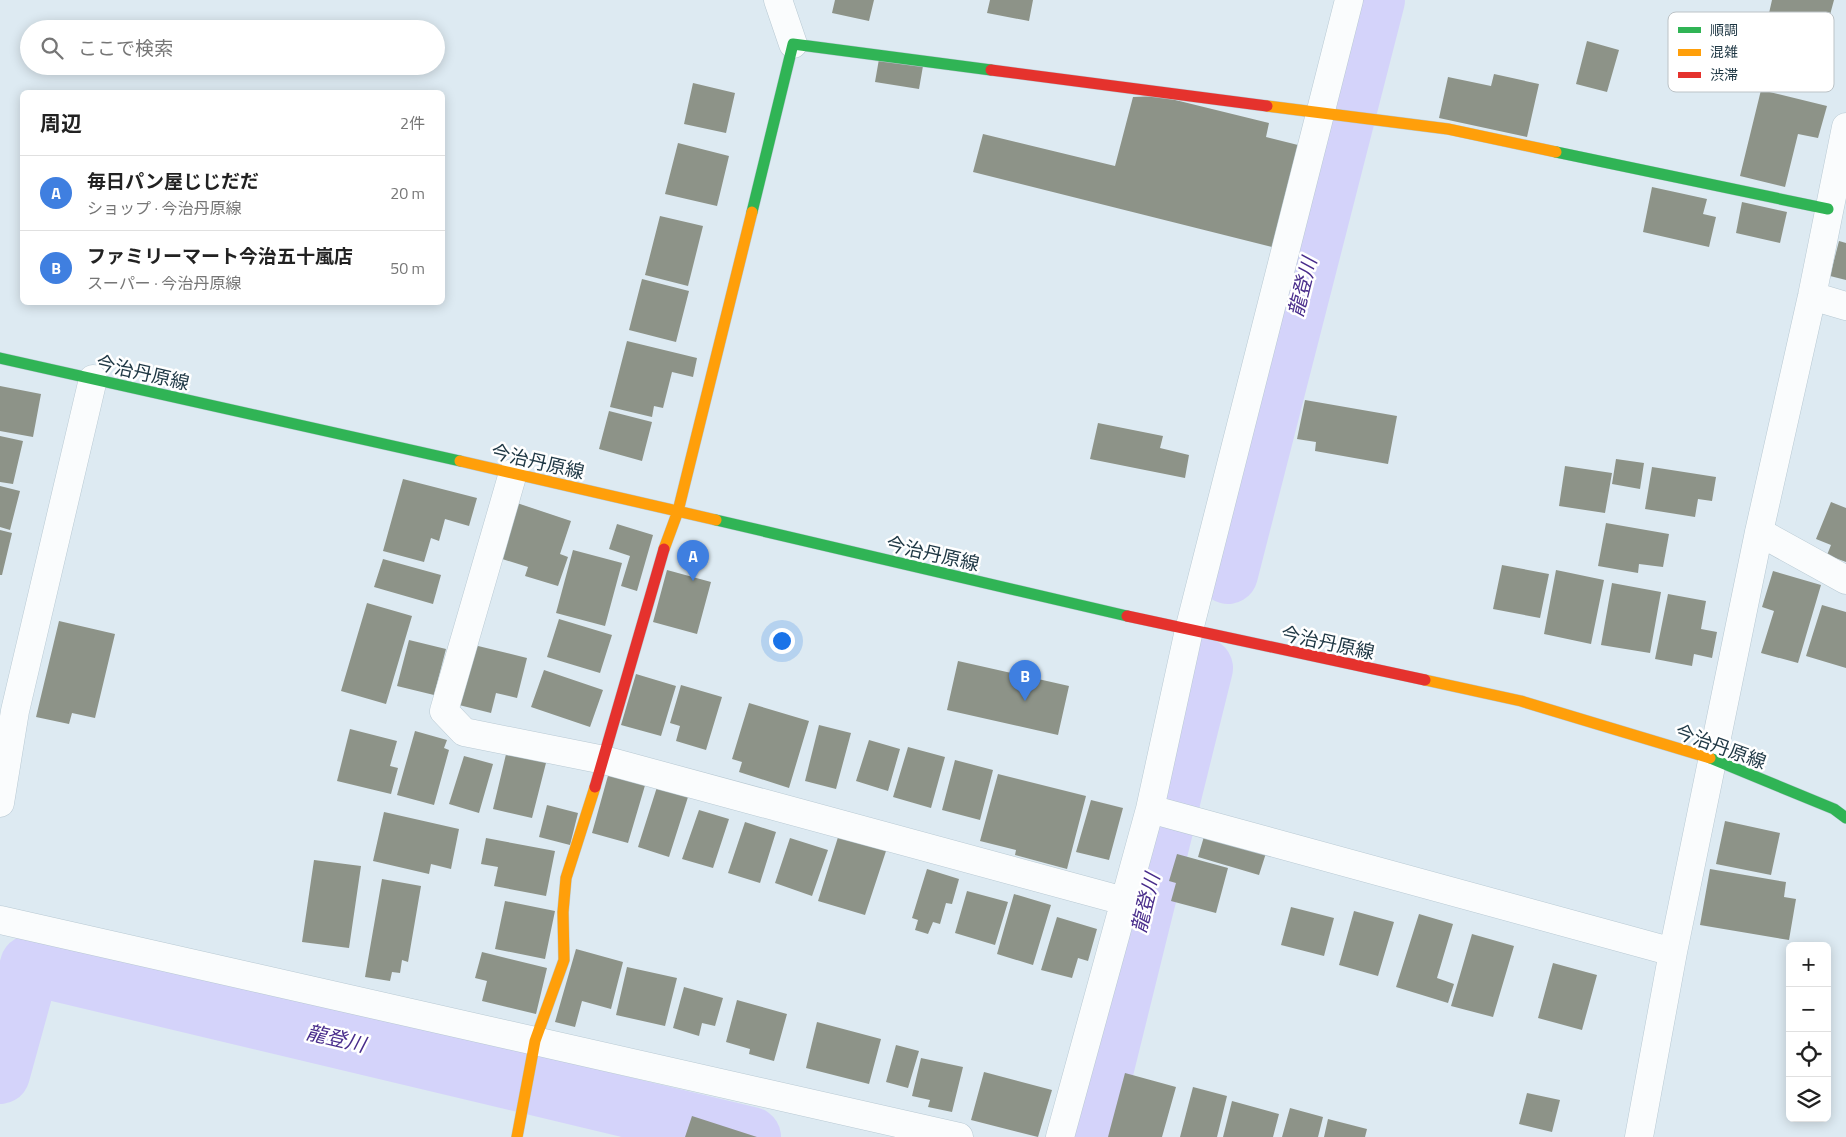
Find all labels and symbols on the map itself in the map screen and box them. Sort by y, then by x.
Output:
legend [1668,12,1834,92]
text: 順調 [1710,19,1738,40]
text: 混雑 [1710,41,1738,62]
text: 渋滞 [1710,64,1738,85]
water label: 龍登川 [1280,252,1325,320]
street label: 今治丹原線 [93,347,193,397]
street label: 今治丹原線 [488,436,588,486]
street label: 今治丹原線 [883,528,983,578]
pin: A [677,540,709,581]
street label: 今治丹原線 [1279,618,1377,666]
your location [769,628,795,654]
pin: B [1009,660,1041,701]
street label: 今治丹原線 [1671,716,1771,776]
water label: 龍登川 [1123,868,1168,936]
water label: 龍登川 [303,1016,371,1060]

